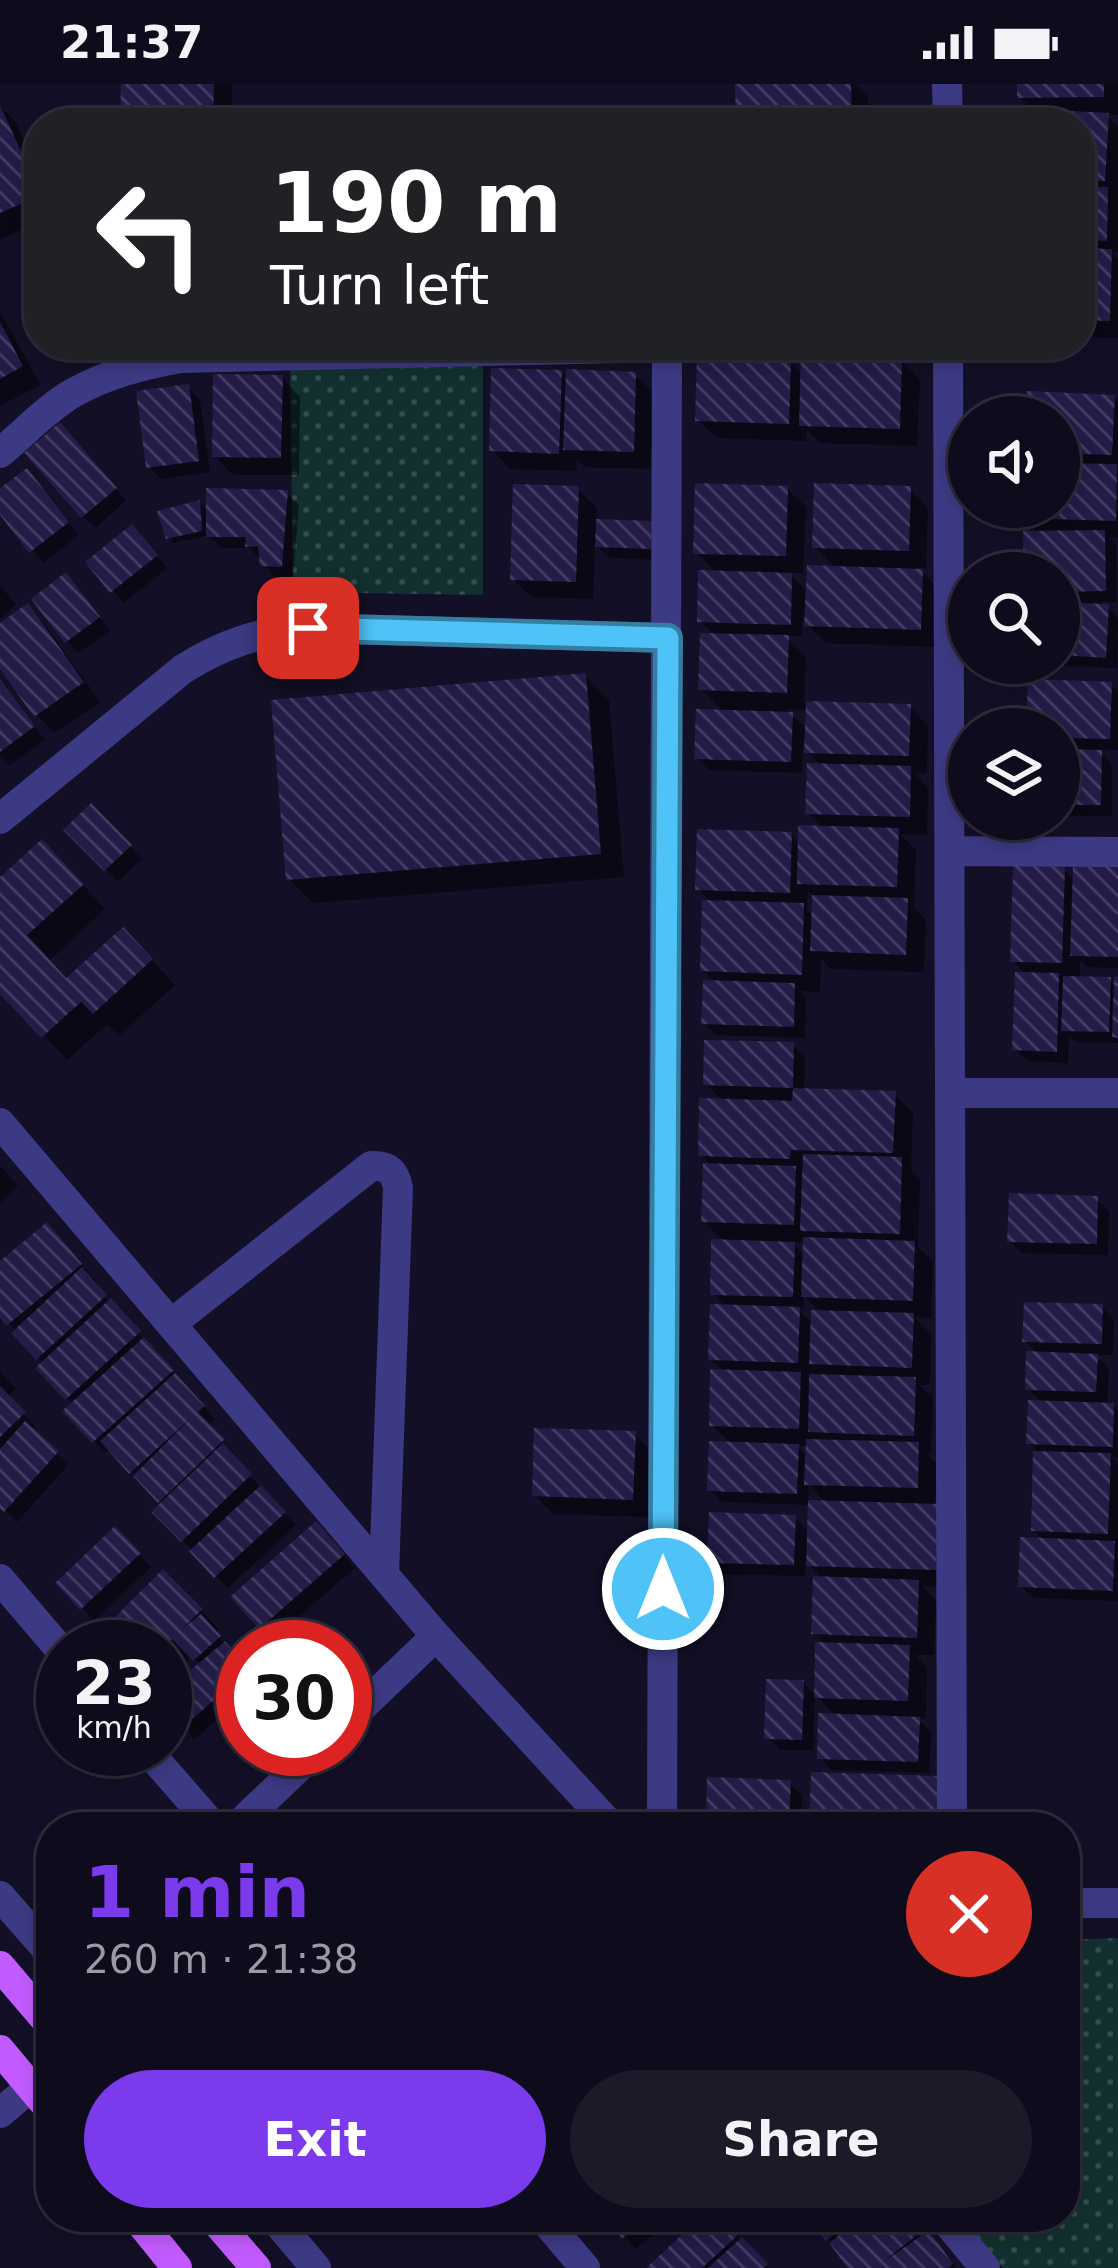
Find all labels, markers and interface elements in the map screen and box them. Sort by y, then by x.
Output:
text: 21:37 [60,16,203,69]
text: 190 m [270,154,562,252]
icon: left [72,156,228,312]
text: Turn left [270,254,489,317]
map controls [948,396,1080,840]
button: sound [948,396,1080,528]
button: search [948,552,1080,684]
pin [257,577,359,679]
icon: arrive [275,595,341,661]
button: layers [948,708,1080,840]
position arrow [600,1526,726,1652]
speed limit sign: 30 [216,1620,372,1776]
text: 23 [72,1648,156,1718]
text: km/h [76,1710,152,1745]
text: 1 min [84,1850,310,1934]
button: close [906,1851,1032,1977]
text: 260 m · 21:38 [84,1937,358,1982]
button: Exit [84,2070,546,2208]
button: Share [570,2070,1032,2208]

